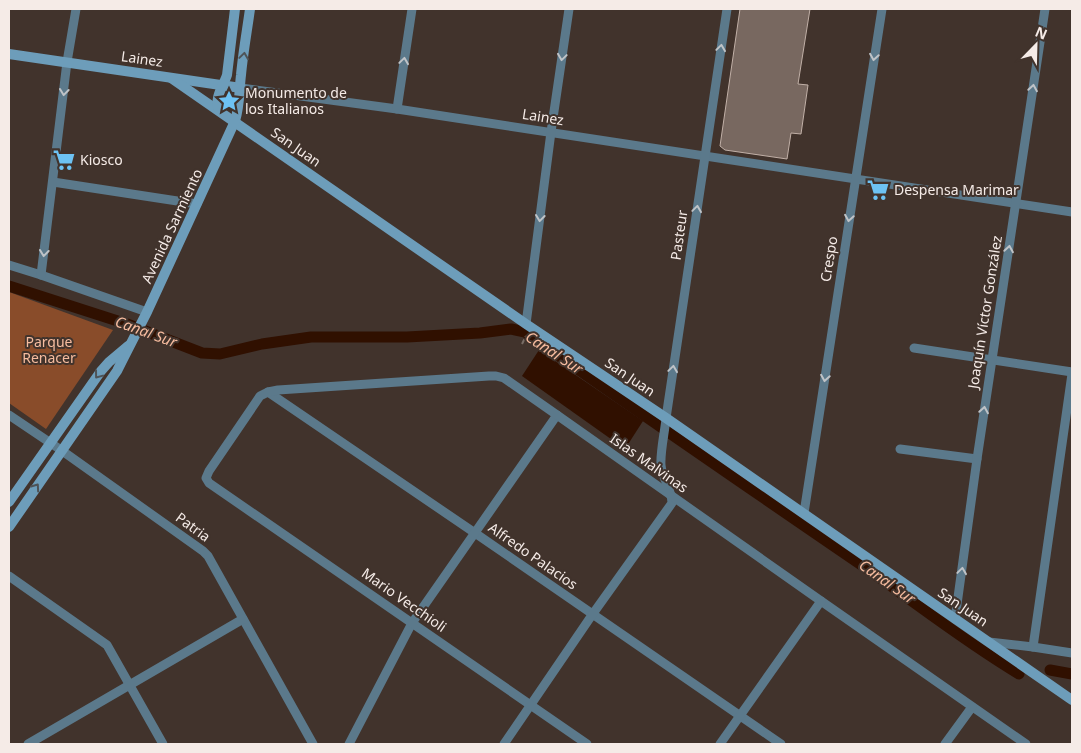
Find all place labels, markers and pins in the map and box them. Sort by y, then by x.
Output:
place label: Monumento de los Italianos [245,83,347,118]
place icon: Monumento de los Italianos [216,88,242,114]
supermarket icon: Kiosco [51,147,77,173]
place label: Kiosco [80,150,123,169]
supermarket icon: Despensa Marimar [865,177,891,203]
place label: Despensa Marimar [894,180,1019,199]

